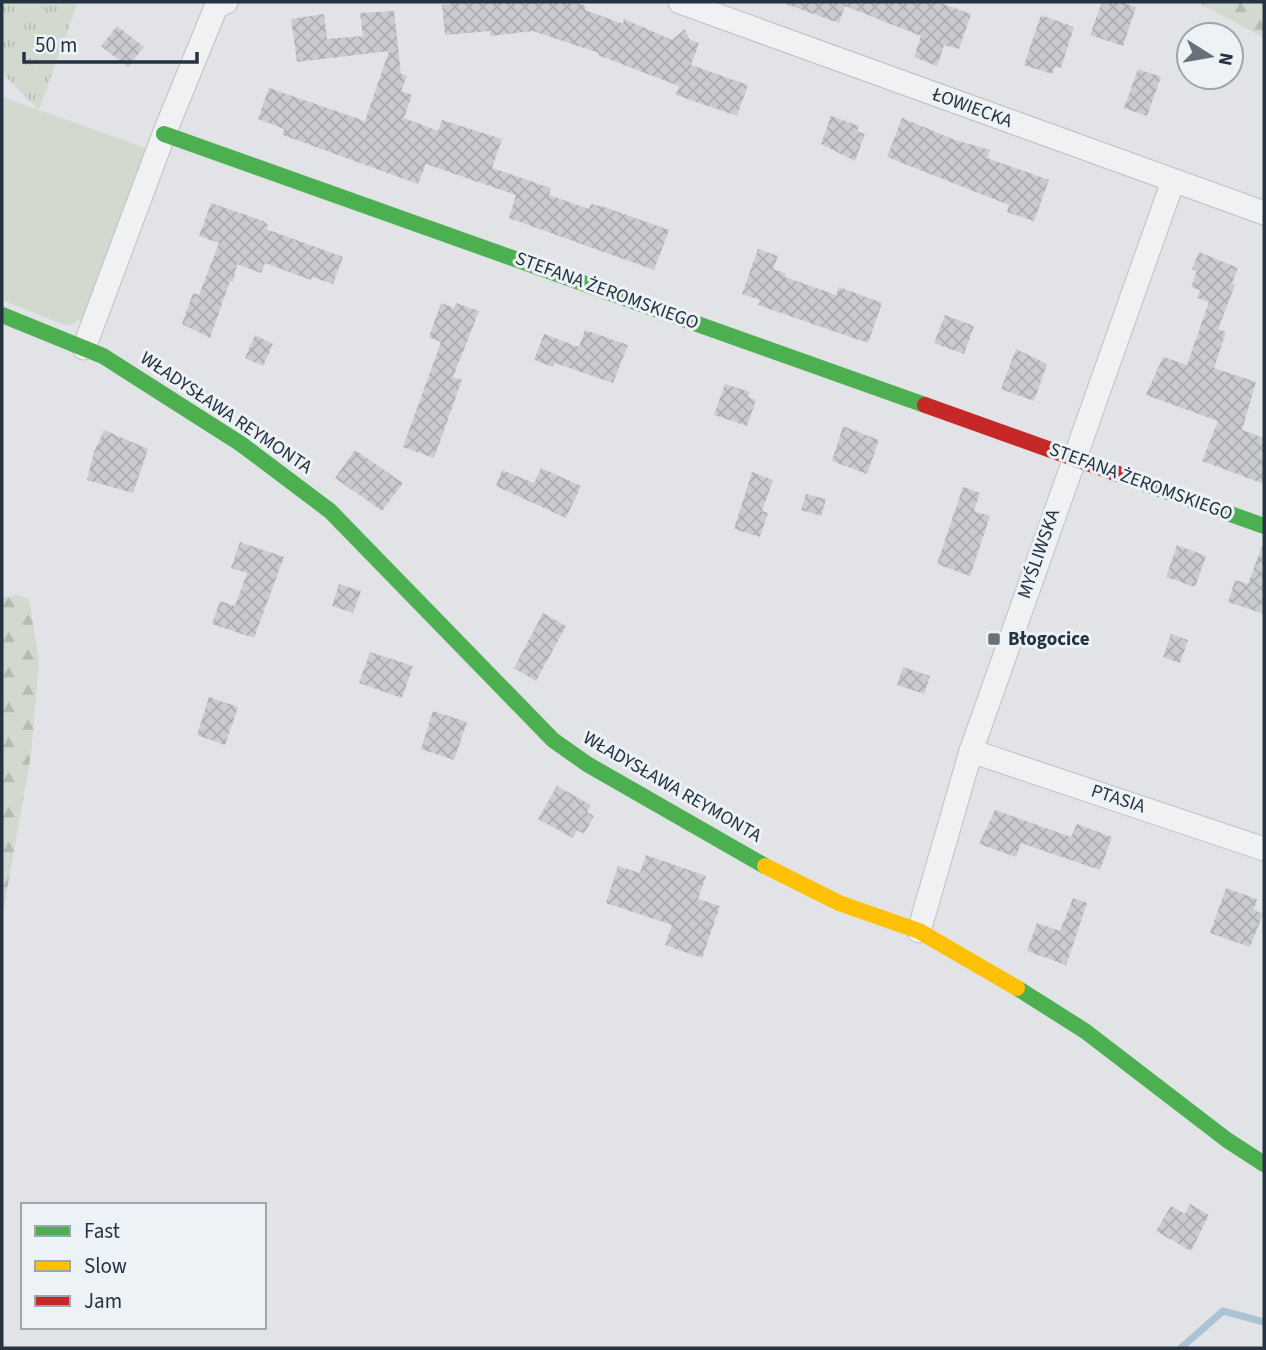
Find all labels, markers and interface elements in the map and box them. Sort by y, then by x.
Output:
scale bar [24,21,198,65]
north arrow [1175,21,1245,91]
text: 50 m [35,30,77,60]
text: N [1211,50,1240,68]
street label: ŁOWIECKA [927,81,1016,135]
street label: STEFANA ŻEROMSKIEGO [512,245,702,337]
street label: WŁADYSŁAWA REYMONTA [135,345,318,481]
street label: STEFANA ŻEROMSKIEGO [1046,436,1236,528]
street label: MYŚLIWSKA [1011,505,1067,602]
place label: Błogocice [1008,626,1090,653]
marker: Błogocice [986,631,1002,647]
street label: WŁADYSŁAWA REYMONTA [578,725,767,850]
street label: PTASIA [1087,778,1149,821]
legend [21,1203,266,1329]
text: Fast [84,1216,120,1246]
text: Slow [84,1251,127,1281]
text: Jam [84,1286,122,1316]

